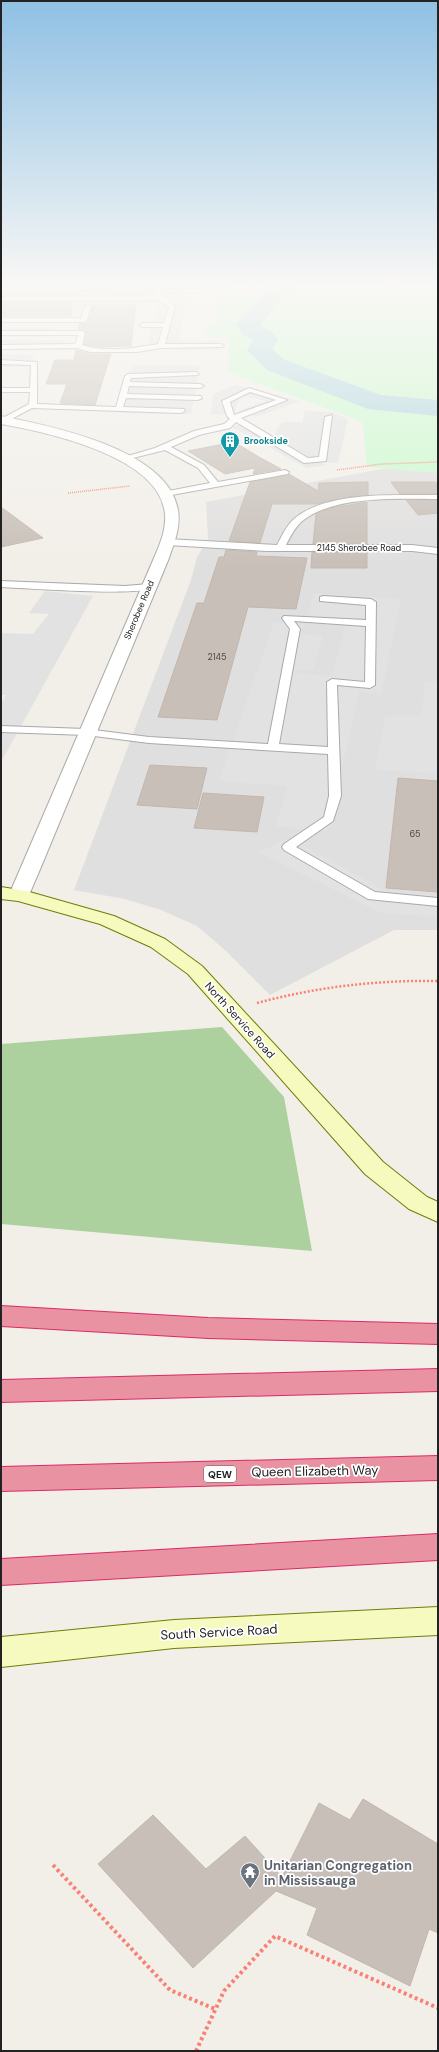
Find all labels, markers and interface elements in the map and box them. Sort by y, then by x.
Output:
building icon: Brookside [219,430,241,458]
place label: Brookside [244,435,288,447]
street label: 2145 Sherobee Road [317,542,402,554]
street label: Sherobee Road [121,578,157,641]
house number: 2145 [208,651,226,663]
house number: 65 [410,828,420,840]
street label: North Service Road [202,979,278,1061]
street label: Queen Elizabeth Way [251,1461,379,1481]
road number: QEW [204,1466,236,1482]
street label: South Service Road [160,1620,278,1644]
place label: Unitarian Congregation in Mississauga [264,1857,412,1889]
temple icon: Unitarian Congregation in Mississauga [239,1861,261,1889]

